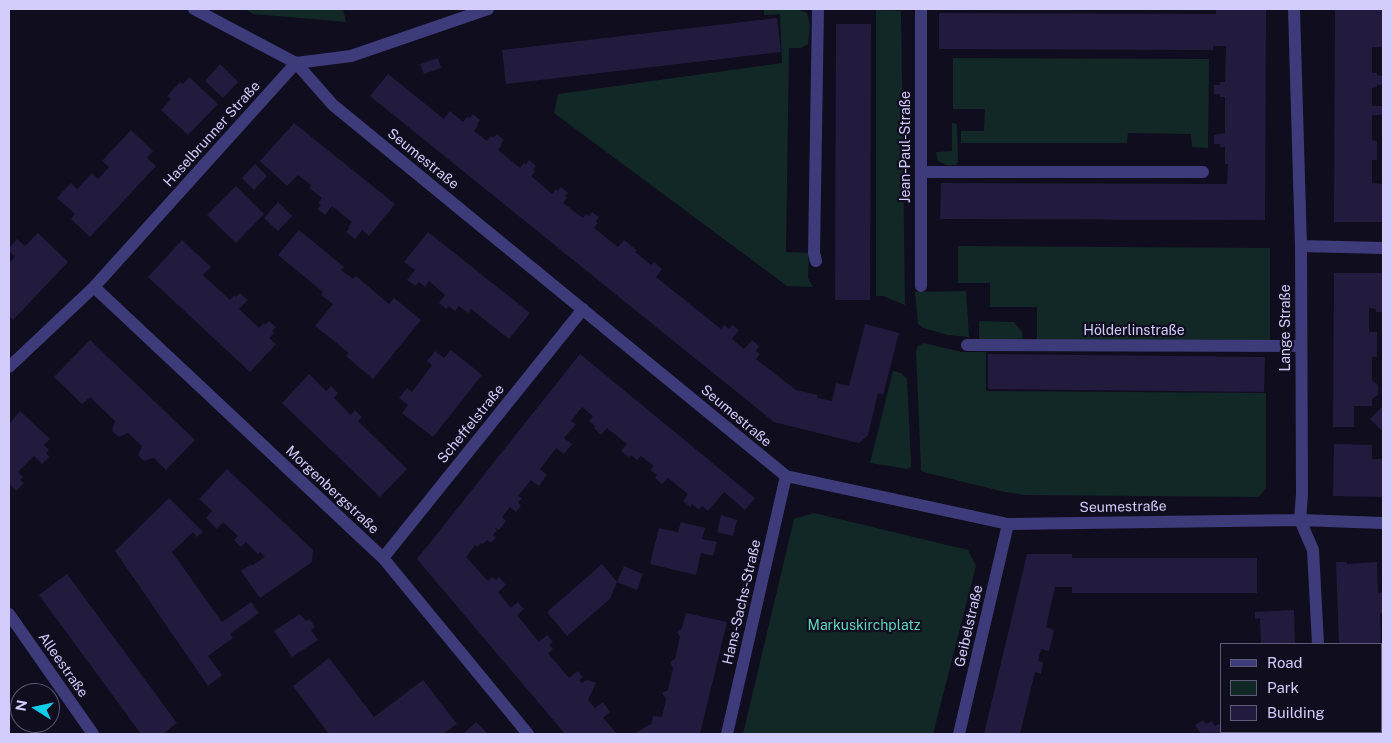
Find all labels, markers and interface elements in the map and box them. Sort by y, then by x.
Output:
street label: Haselbrunner Straße [160,78,264,190]
street label: Jean-Paul-Straße [898,91,914,203]
street label: Seumestraße [384,125,462,193]
street label: Lange Straße [1278,284,1294,372]
street label: Hölderlinstraße [1083,323,1185,339]
street label: Scheffelstraße [434,381,508,467]
street label: Seumestraße [697,382,775,450]
street label: Morgenbergstraße [282,442,382,538]
street label: Seumestraße [1079,498,1167,516]
street label: Hans-Sachs-Straße [719,538,765,666]
street label: Geibelstraße [951,583,987,669]
park label: Markuskirchplatz [808,618,920,634]
street label: Alleestraße [35,629,91,701]
legend [1220,643,1382,733]
text: Road [1267,654,1303,671]
text: Park [1267,679,1299,696]
north arrow [10,683,60,733]
text: N [12,699,30,712]
text: Building [1267,704,1325,721]

